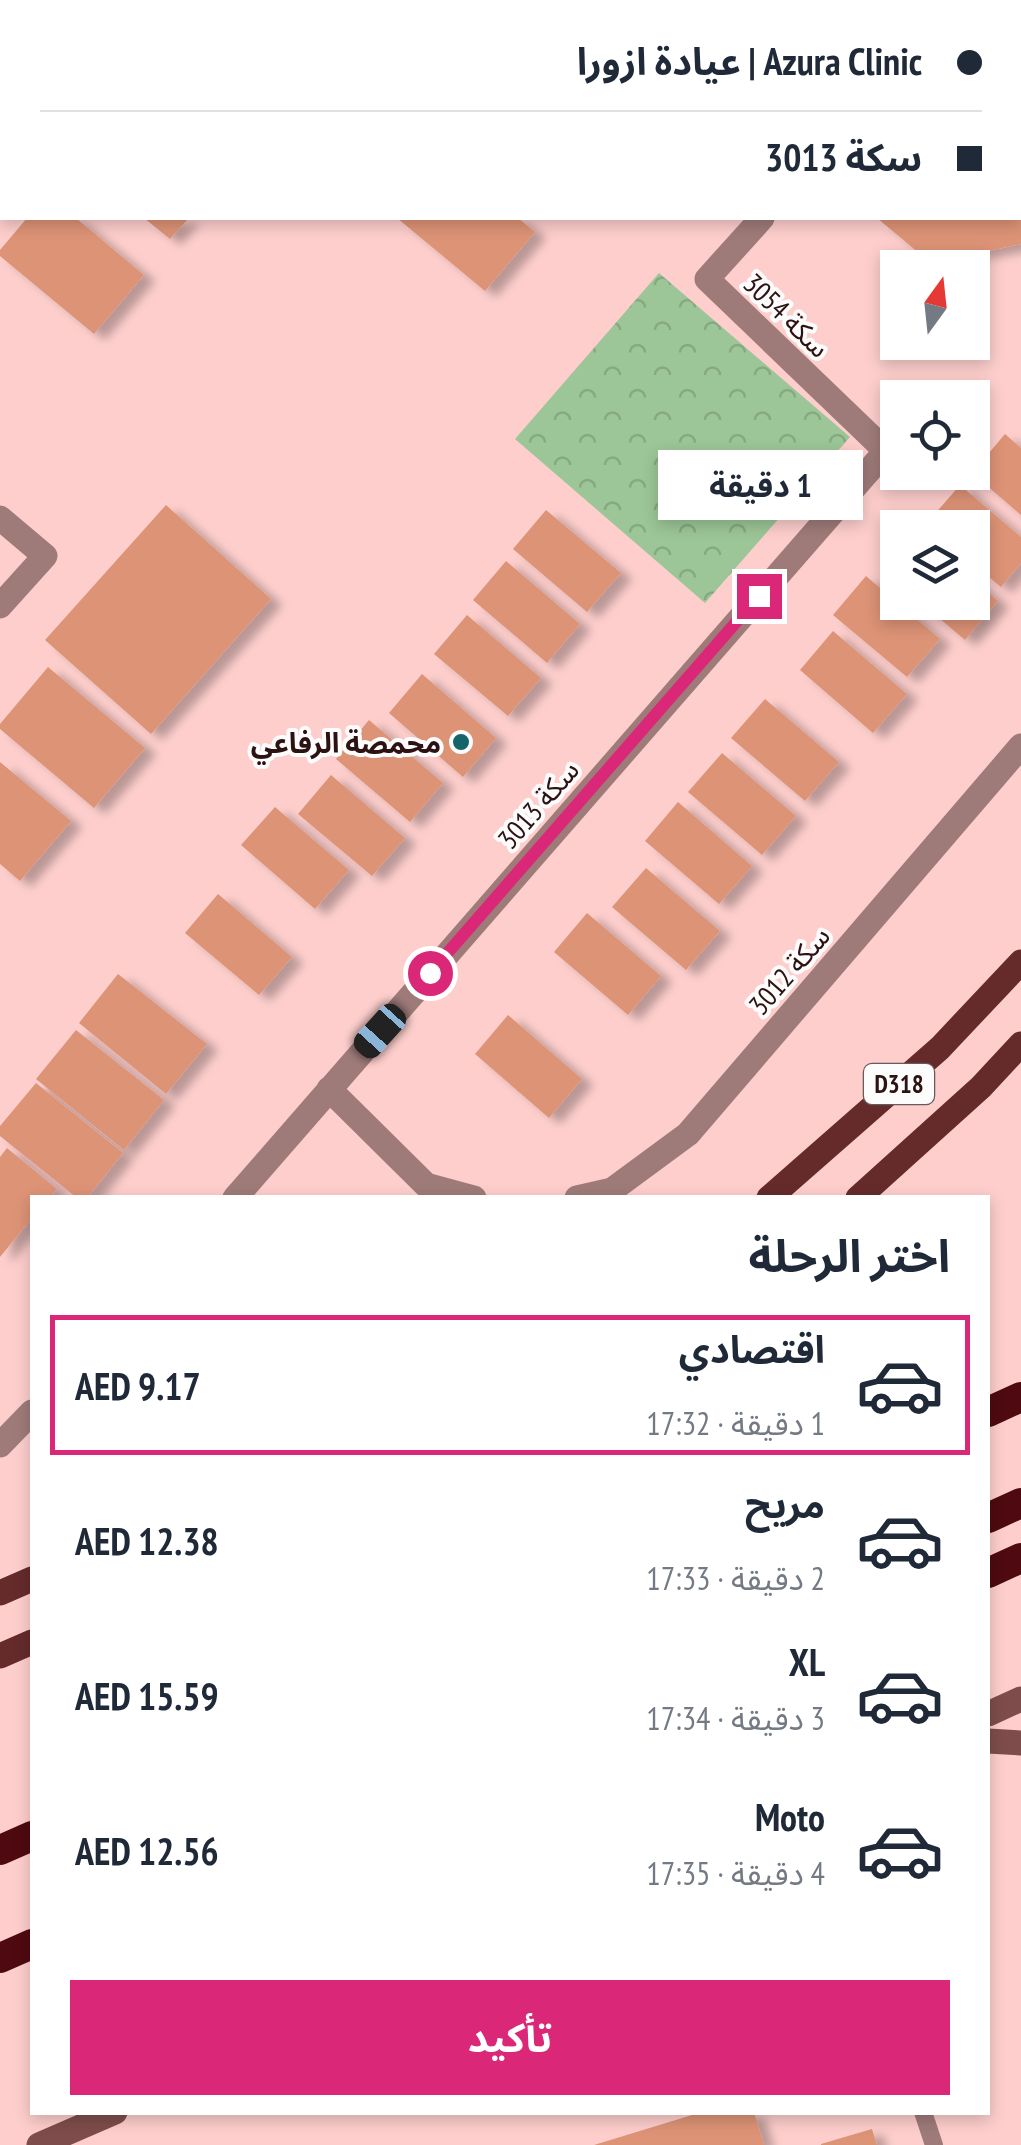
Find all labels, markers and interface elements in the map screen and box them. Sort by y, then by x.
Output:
text: Azura Clinic | عيادة ازورا [577,36,922,85]
text: سكة 3013 [765,132,922,181]
north arrow [880,250,990,360]
map controls [880,250,990,620]
street label: سكة 3054 [736,265,838,365]
button: locate [880,380,990,490]
callout: 1 دقيقة [656,451,862,521]
text: 1 دقيقة [709,464,812,506]
button: layers [880,510,990,620]
route end [737,574,782,619]
place label: محمصة الرفاعي [251,724,441,765]
marker: محمصة الرفاعي [450,731,472,753]
street label: سكة 3013 [489,752,587,856]
street label: سكة 3012 [740,918,838,1022]
route start [408,951,453,996]
car [349,999,411,1063]
road number: D318 [864,1064,934,1104]
text: اختر الرحلة [749,1226,950,1284]
text: اقتصادي [679,1324,825,1373]
icon: car [855,1340,945,1430]
text: AED 9.17 [75,1361,201,1410]
text: 1 دقيقة · 17:32 [646,1402,825,1444]
text: مريح [745,1479,825,1528]
icon: car [855,1495,945,1585]
text: AED 12.38 [75,1516,219,1565]
text: 2 دقيقة · 17:33 [646,1557,825,1599]
text: XL [789,1637,825,1686]
icon: car [855,1650,945,1740]
text: AED 15.59 [75,1671,219,1720]
text: 3 دقيقة · 17:34 [646,1697,825,1739]
text: Moto [755,1792,825,1841]
icon: car [855,1805,945,1895]
text: AED 12.56 [75,1826,219,1875]
text: 4 دقيقة · 17:35 [646,1852,825,1894]
button: تأكيد [70,1980,950,2095]

